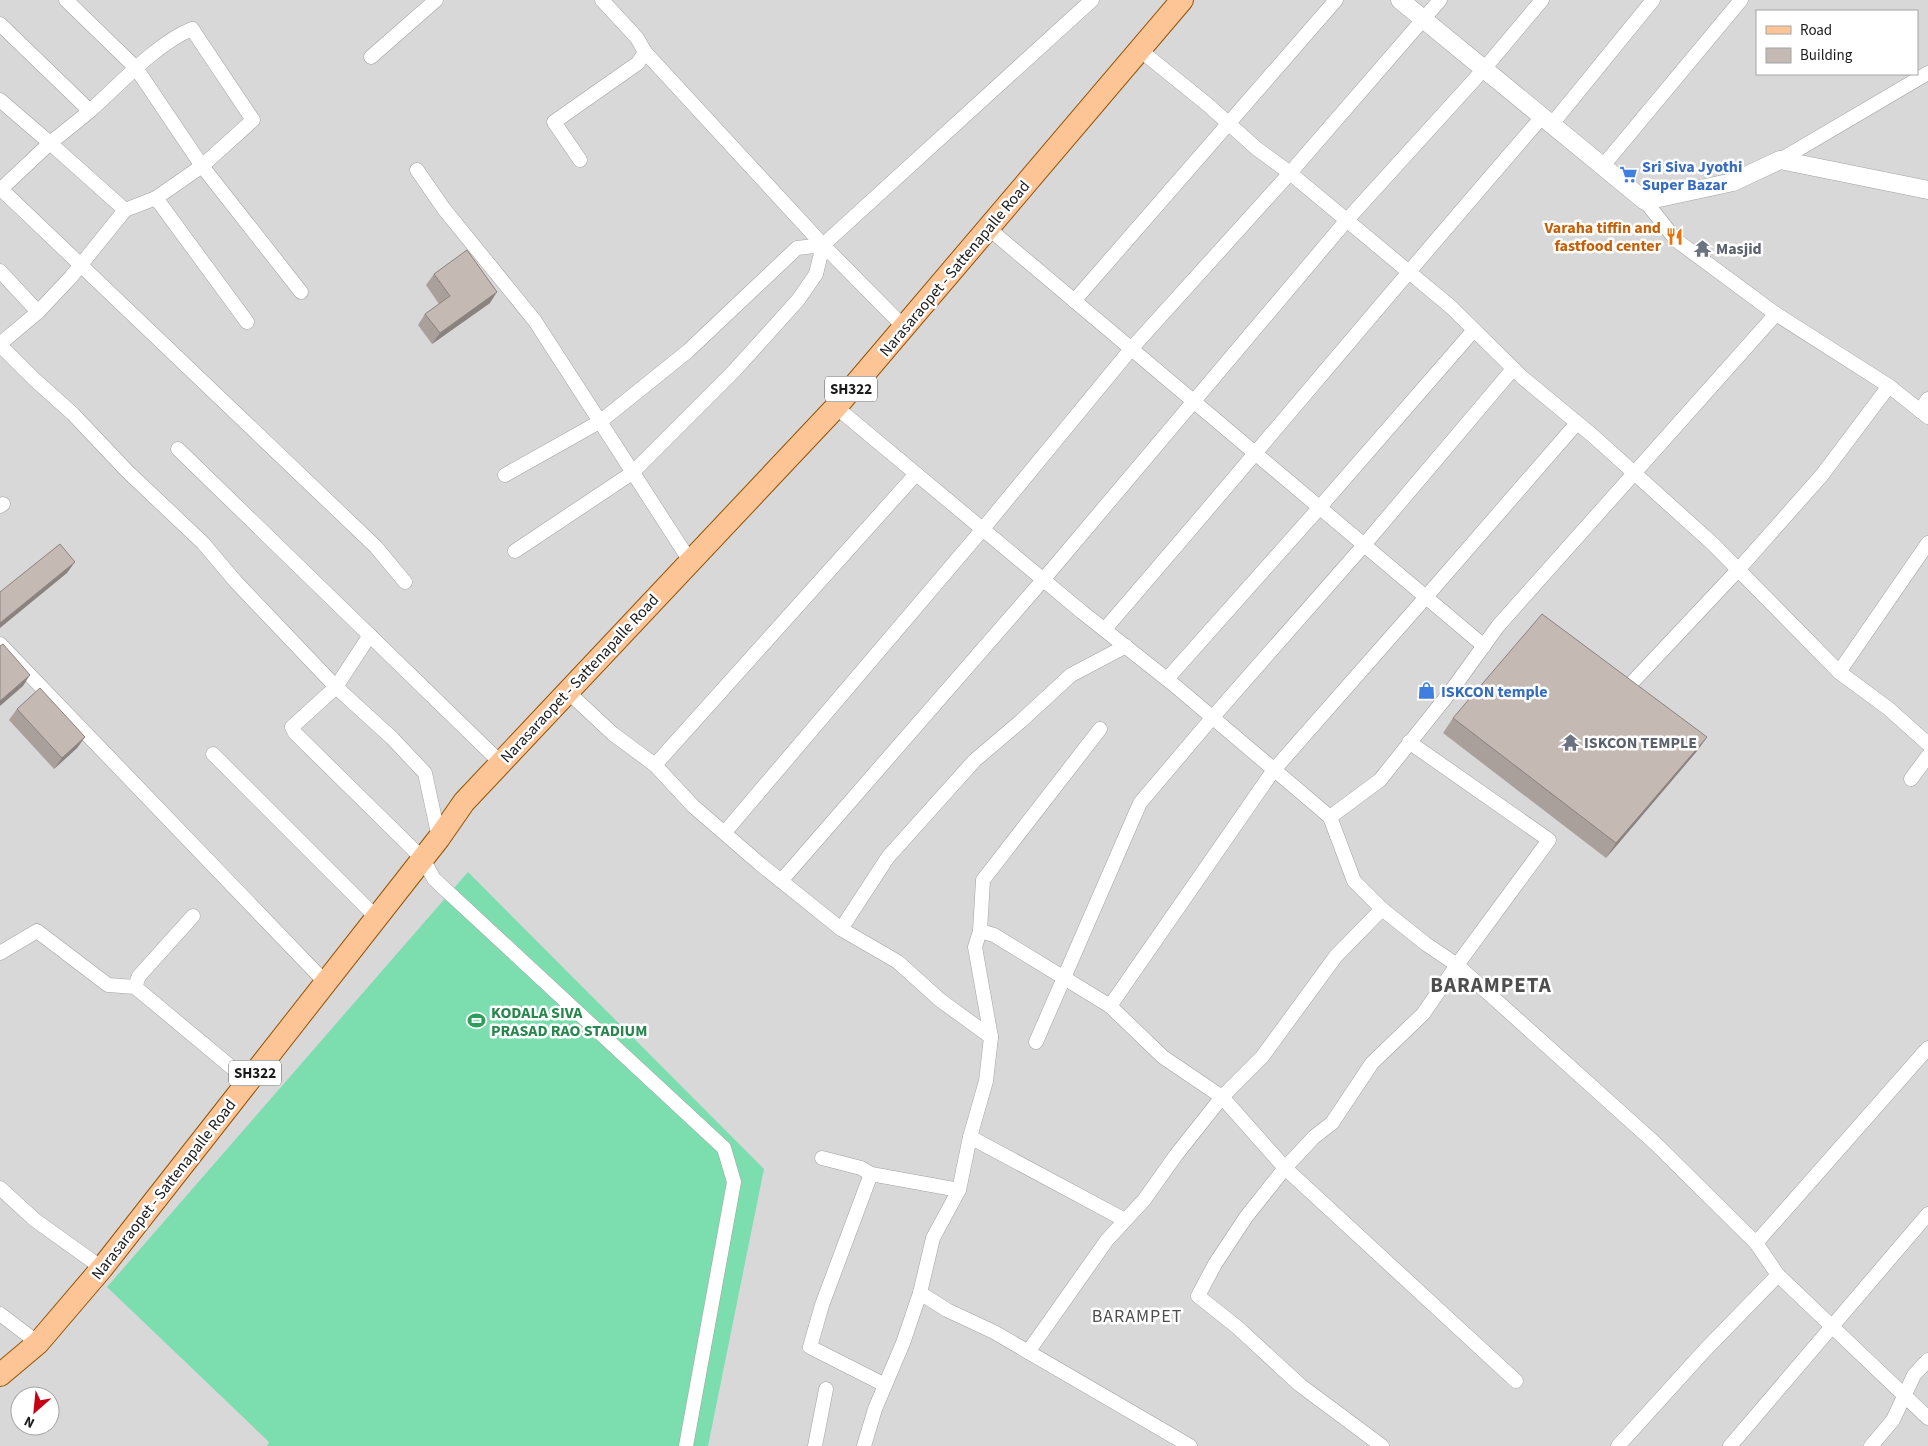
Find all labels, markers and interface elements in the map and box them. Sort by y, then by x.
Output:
legend [1756,10,1918,75]
text: Road [1800,20,1832,41]
text: Building [1800,45,1853,66]
place label: Sri Siva Jyothi Super Bazar [1642,156,1742,196]
supermarket icon: Sri Siva Jyothi Super Bazar [1618,165,1638,185]
street label: Narasaraopet - Sattenapalle Road [874,176,1035,361]
place label: Varaha tiffin and fastfood center [1544,217,1662,257]
restaurant icon: Varaha tiffin and fastfood center [1665,226,1685,246]
temple icon: Masjid [1692,238,1712,258]
place label: Masjid [1716,238,1762,260]
road number: SH322 [825,376,877,402]
street label: Narasaraopet - Sattenapalle Road [495,589,664,768]
shop icon: ISKCON temple [1417,681,1437,701]
place label: ISKCON temple [1441,681,1547,703]
temple icon: ISKCON TEMPLE [1560,732,1580,752]
place label: ISKCON TEMPLE [1584,732,1697,754]
district label: BARAMPETA [1430,970,1552,1000]
place label: KODALA SIVA PRASAD RAO STADIUM [491,1002,647,1042]
sports icon: KODALA SIVA PRASAD RAO STADIUM [467,1011,487,1031]
road number: SH322 [229,1060,281,1086]
street label: Narasaraopet - Sattenapalle Road [86,1095,241,1284]
district label: BARAMPET [1092,1304,1182,1329]
north arrow [10,1386,60,1436]
text: N [21,1411,38,1433]

